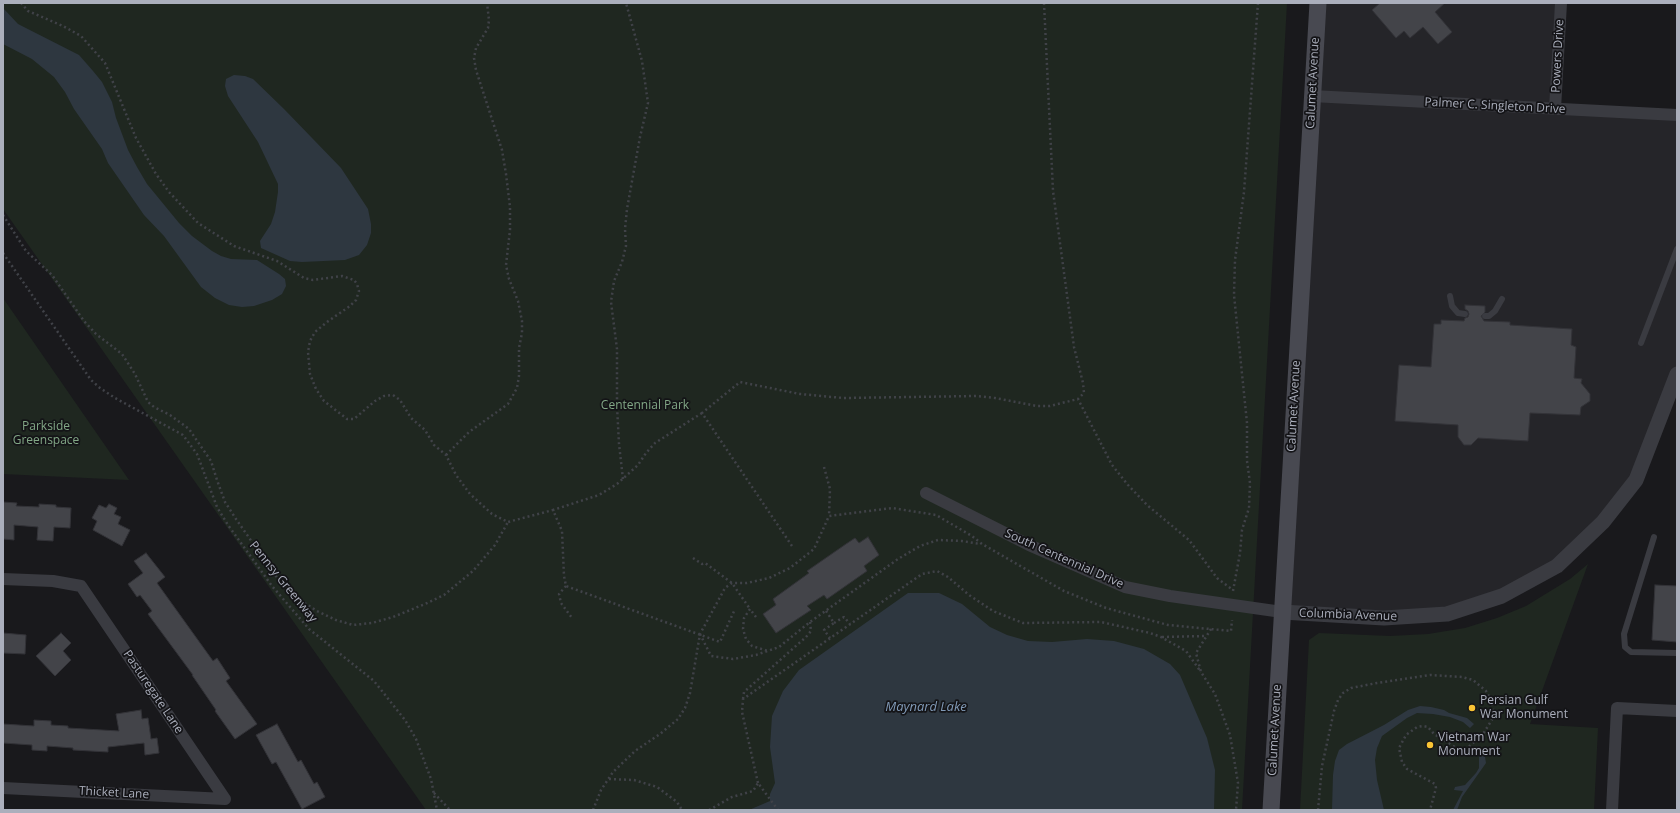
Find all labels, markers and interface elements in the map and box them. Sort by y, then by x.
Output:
street label: Powers Drive [1549,19,1567,93]
street label: Calumet Avenue [1303,37,1323,129]
street label: Palmer C. Singleton Drive [1424,95,1566,117]
street label: Calumet Avenue [1284,360,1304,452]
park label: Centennial Park [601,399,689,413]
park label: Parkside Greenspace [13,420,79,448]
street label: South Centennial Drive [1002,526,1126,592]
street label: Pennsy Greenway [246,539,320,625]
street label: Columbia Avenue [1299,606,1397,624]
street label: Pasturegate Lane [120,648,186,736]
street label: Calumet Avenue [1265,684,1285,776]
place label: Persian Gulf War Monument [1480,694,1568,722]
water label: Maynard Lake [885,699,967,715]
marker: Persian Gulf War Monument [1467,703,1477,713]
place label: Vietnam War Monument [1438,731,1510,759]
marker: Vietnam War Monument [1425,740,1435,750]
street label: Thicket Lane [79,784,149,802]

